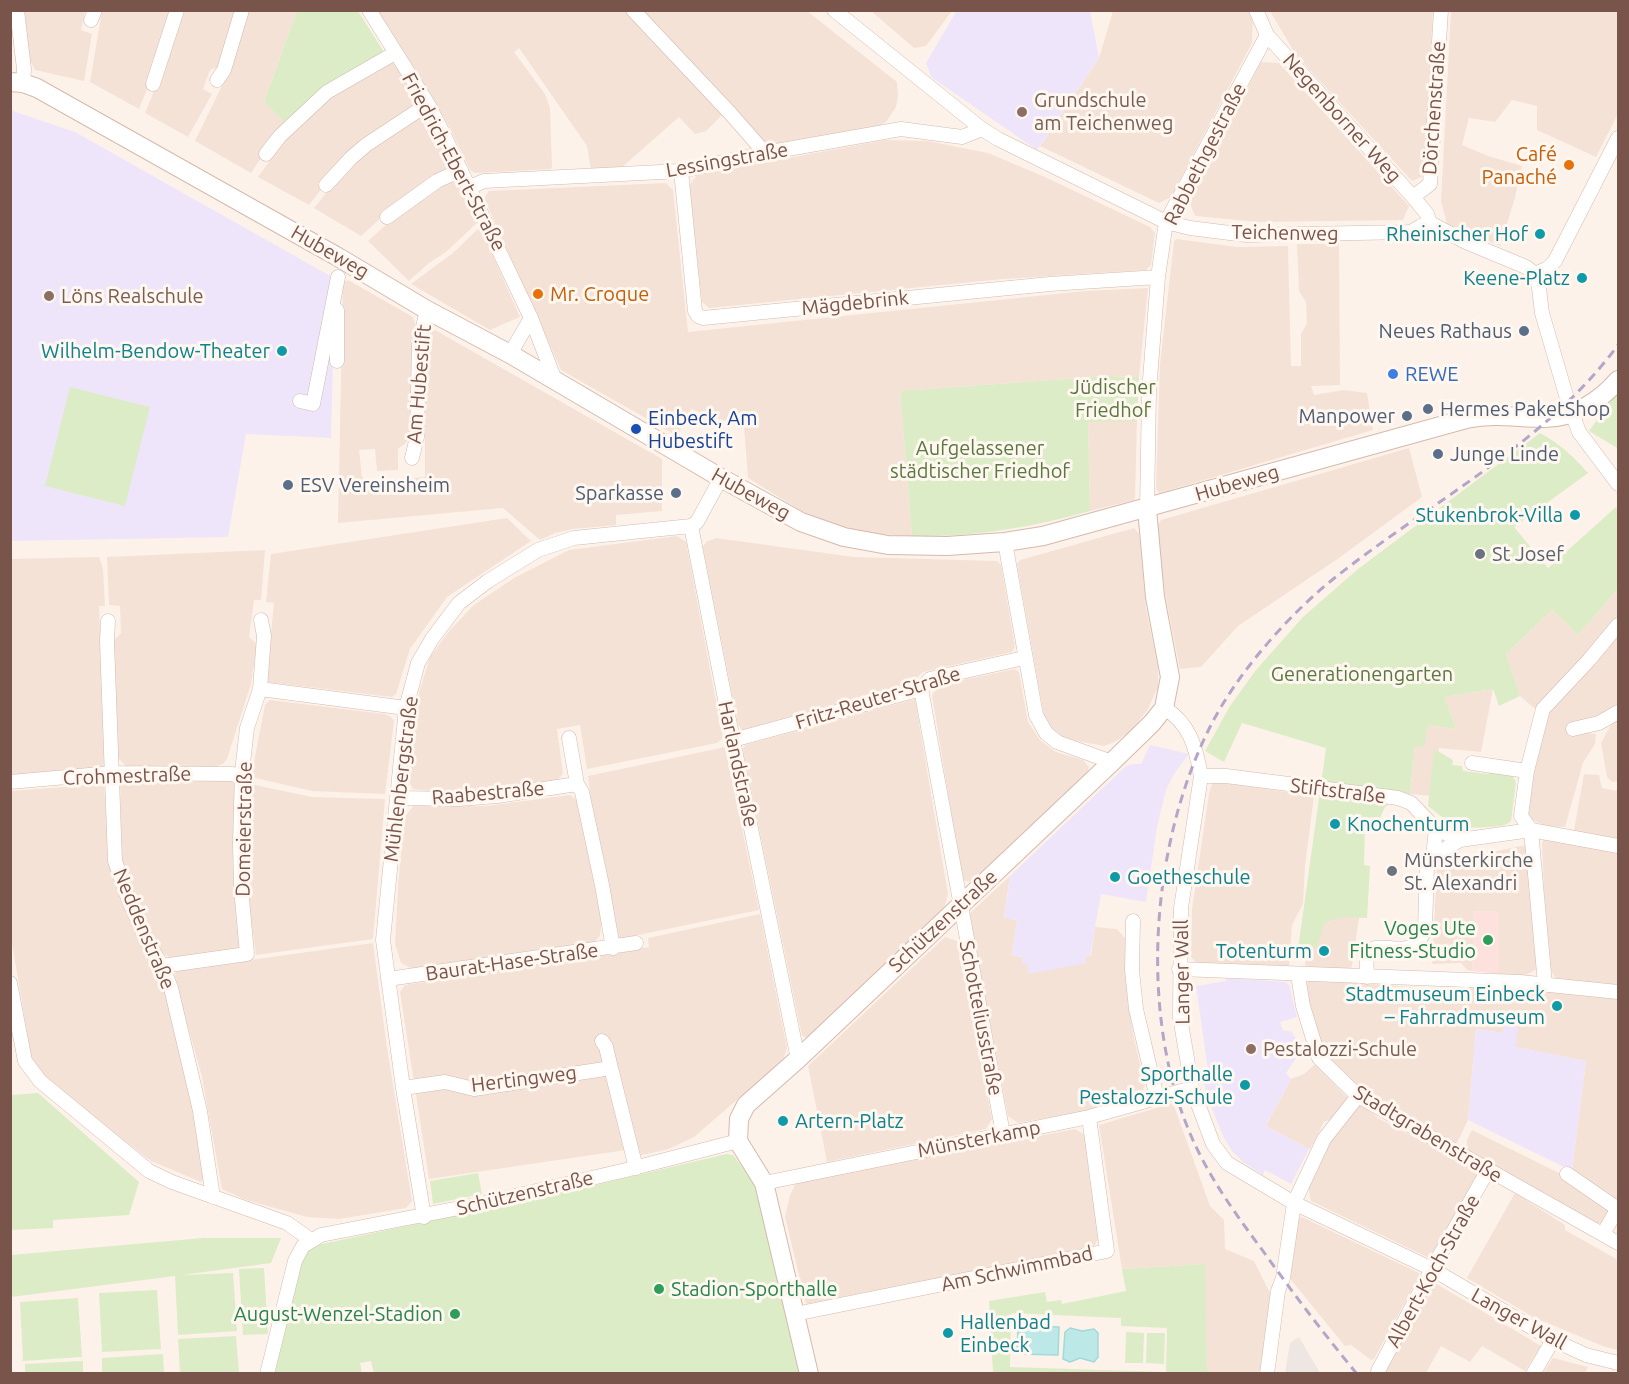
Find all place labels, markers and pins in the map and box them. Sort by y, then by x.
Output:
place label: Grundschule am Teichenweg [1034,88,1173,135]
marker: Grundschule am Teichenweg [1015,105,1029,119]
place label: Café Panaché [1481,142,1557,189]
marker: Café Panaché [1562,158,1576,172]
place label: Rheinischer Hof [1386,222,1528,246]
marker: Rheinischer Hof [1533,227,1547,241]
place label: Keene-Platz [1463,266,1570,290]
marker: Keene-Platz [1575,271,1589,285]
place label: Mr. Croque [550,282,649,306]
place label: Löns Realschule [61,284,204,308]
marker: Mr. Croque [531,287,545,301]
marker: Löns Realschule [42,289,56,303]
place label: Neues Rathaus [1379,319,1512,343]
marker: Neues Rathaus [1517,324,1531,338]
place label: Wilhelm-Bendow-Theater [41,339,270,363]
marker: Wilhelm-Bendow-Theater [275,344,289,358]
place label: REWE [1405,362,1458,386]
marker: REWE [1386,367,1400,381]
place label: Hermes PaketShop [1440,397,1610,421]
marker: Hermes PaketShop [1421,402,1435,416]
place label: Manpower [1298,404,1395,428]
place label: Einbeck, Am Hubestift [648,406,757,453]
marker: Manpower [1400,409,1414,423]
marker: Einbeck, Am Hubestift [629,422,643,436]
place label: Junge Linde [1450,442,1559,466]
marker: Junge Linde [1431,447,1445,461]
place label: ESV Vereinsheim [300,473,450,497]
marker: ESV Vereinsheim [281,478,295,492]
place label: Sparkasse [575,481,664,505]
marker: Sparkasse [669,486,683,500]
place label: Stukenbrok-Villa [1416,503,1563,527]
marker: Stukenbrok-Villa [1568,508,1582,522]
place label: St Josef [1492,542,1564,566]
marker: St Josef [1473,547,1487,561]
place label: Knochenturm [1347,812,1470,836]
marker: Knochenturm [1328,817,1342,831]
place label: Münsterkirche St. Alexandri [1404,848,1534,895]
marker: Münsterkirche St. Alexandri [1385,864,1399,878]
place label: Goetheschule [1127,865,1250,889]
marker: Goetheschule [1108,870,1122,884]
place label: Voges Ute Fitness-Studio [1349,916,1476,963]
marker: Voges Ute Fitness-Studio [1481,933,1495,947]
place label: Totenturm [1216,939,1312,963]
marker: Totenturm [1317,944,1331,958]
place label: Stadtmuseum Einbeck – Fahrradmuseum [1346,982,1545,1029]
marker: Stadtmuseum Einbeck – Fahrradmuseum [1550,999,1564,1013]
place label: Pestalozzi-Schule [1263,1037,1417,1061]
marker: Pestalozzi-Schule [1244,1042,1258,1056]
place label: Sporthalle Pestalozzi-Schule [1079,1062,1233,1109]
marker: Sporthalle Pestalozzi-Schule [1238,1078,1252,1092]
place label: Artern-Platz [795,1109,904,1133]
marker: Artern-Platz [776,1114,790,1128]
place label: Stadion-Sporthalle [671,1277,838,1301]
marker: Stadion-Sporthalle [652,1282,666,1296]
place label: August-Wenzel-Stadion [234,1302,443,1326]
marker: August-Wenzel-Stadion [448,1307,462,1321]
place label: Hallenbad Einbeck [960,1310,1051,1357]
marker: Hallenbad Einbeck [941,1326,955,1340]

